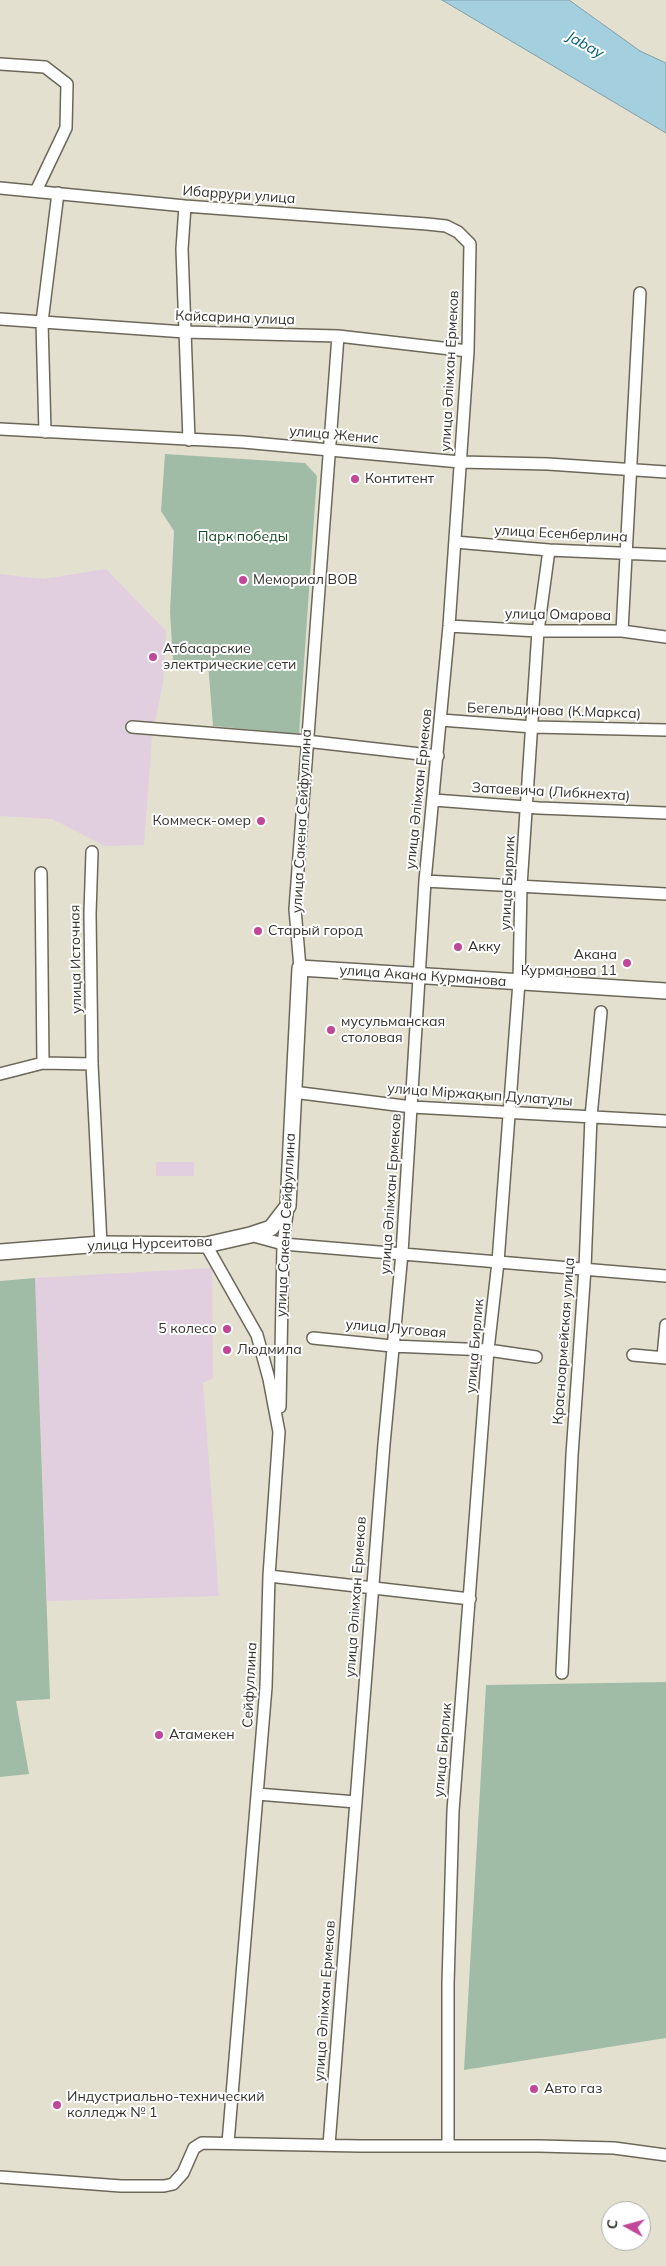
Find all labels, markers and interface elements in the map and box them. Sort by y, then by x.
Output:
water label: Jabay [563,27,607,63]
street label: Ибаррури улица [182,183,296,207]
street label: улица Әлімхан Ермеков [437,290,463,452]
street label: Кайсарина улица [175,308,295,328]
street label: улица Женис [289,423,379,447]
place label: Контитент [365,471,434,487]
marker: Контитент [349,473,361,485]
street label: улица Есенберлина [494,522,628,546]
park label: Парк победы [198,529,288,545]
place label: Мемориал ВОВ [253,572,357,588]
marker: Мемориал ВОВ [237,574,249,586]
street label: улица Омарова [505,606,611,624]
place label: Атбасарские электрические сети [163,641,296,674]
marker: Атбасарские электрические сети [147,651,159,663]
street label: Бегельдинова (К.Маркса) [467,700,641,722]
street label: улица Әлімхан Ермеков [402,708,436,870]
street label: улица Сакена Сейфуллина [289,729,315,913]
street label: Затаевича (Либкнехта) [471,779,631,805]
place label: Коммеск-омер [153,813,251,829]
marker: Коммеск-омер [255,815,267,827]
street label: улица Бирлик [497,835,519,931]
street label: улица Источная [67,904,85,1014]
place label: Старый город [268,923,363,939]
marker: Старый город [252,925,264,937]
place label: Акку [468,939,501,955]
marker: Акку [452,941,464,953]
place label: Акана Курманова 11 [521,947,617,980]
marker: Акана Курманова 11 [621,957,633,969]
street label: улица Акана Курманова [339,962,507,990]
place label: мусульманская столовая [341,1014,445,1046]
marker: мусульманская столовая [325,1024,337,1036]
street label: улица Міржақып Дулатұлы [387,1080,573,1110]
street label: улица Әлімхан Ермеков [377,1113,405,1275]
street label: улица Сакена Сейфуллина [273,1133,299,1317]
street label: улица Нурсеитова [87,1233,213,1255]
street label: Красноармейская улица [550,1257,578,1425]
street label: улица Бирлик [463,1298,487,1394]
street label: улица Луговая [345,1316,447,1342]
place label: 5 колесо [158,1321,217,1337]
marker: 5 колесо [221,1323,233,1335]
place label: Людмила [237,1342,302,1358]
marker: Людмила [221,1344,233,1356]
street label: улица Әлімхан Ермеков [342,1516,370,1678]
street label: Сейфуллина [239,1642,261,1728]
street label: улица Бирлик [431,1702,455,1798]
place label: Атамекен [169,1727,235,1743]
marker: Атамекен [153,1729,165,1741]
street label: улица Әлімхан Ермеков [311,1920,339,2082]
place label: Авто газ [544,2081,602,2097]
marker: Авто газ [528,2083,540,2095]
place label: Индустриально-технический колледж № 1 [67,2089,264,2122]
marker: Индустриально-технический колледж № 1 [51,2099,63,2111]
north arrow [601,2201,651,2251]
text: С [603,2218,622,2230]

